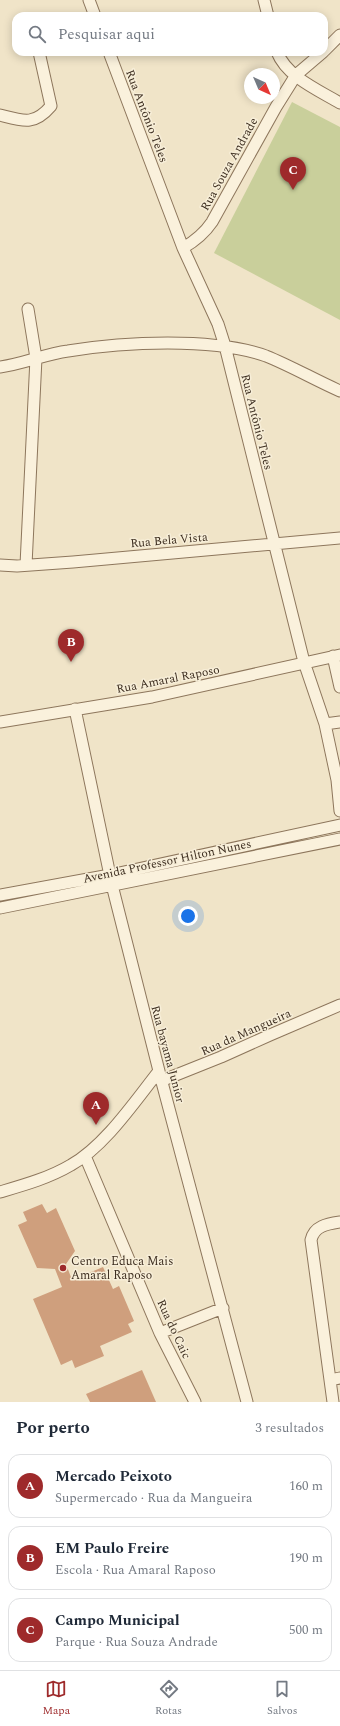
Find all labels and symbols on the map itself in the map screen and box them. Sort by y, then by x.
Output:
street label: Rua Antônio Teles [120,67,173,165]
north arrow [244,68,280,104]
street label: Rua Souza Andrade [196,114,263,214]
pin: C [280,157,306,190]
street label: Rua Antônio Teles [235,372,278,472]
street label: Rua Bela Vista [130,528,209,553]
pin: B [58,629,84,662]
street label: Rua Amaral Raposo [115,660,221,699]
street label: Avenida Professor Hilton Nunes [81,834,253,889]
your location [178,906,198,926]
street label: Rua bayama Junior [145,1003,190,1105]
street label: Rua da Mangueira [198,1004,294,1061]
pin: A [83,1092,109,1125]
place label: Centro Educa Mais Amaral Raposo [71,1252,173,1285]
marker: Centro Educa Mais Amaral Raposo [58,1263,68,1273]
street label: Rua do Caic [151,1296,196,1362]

